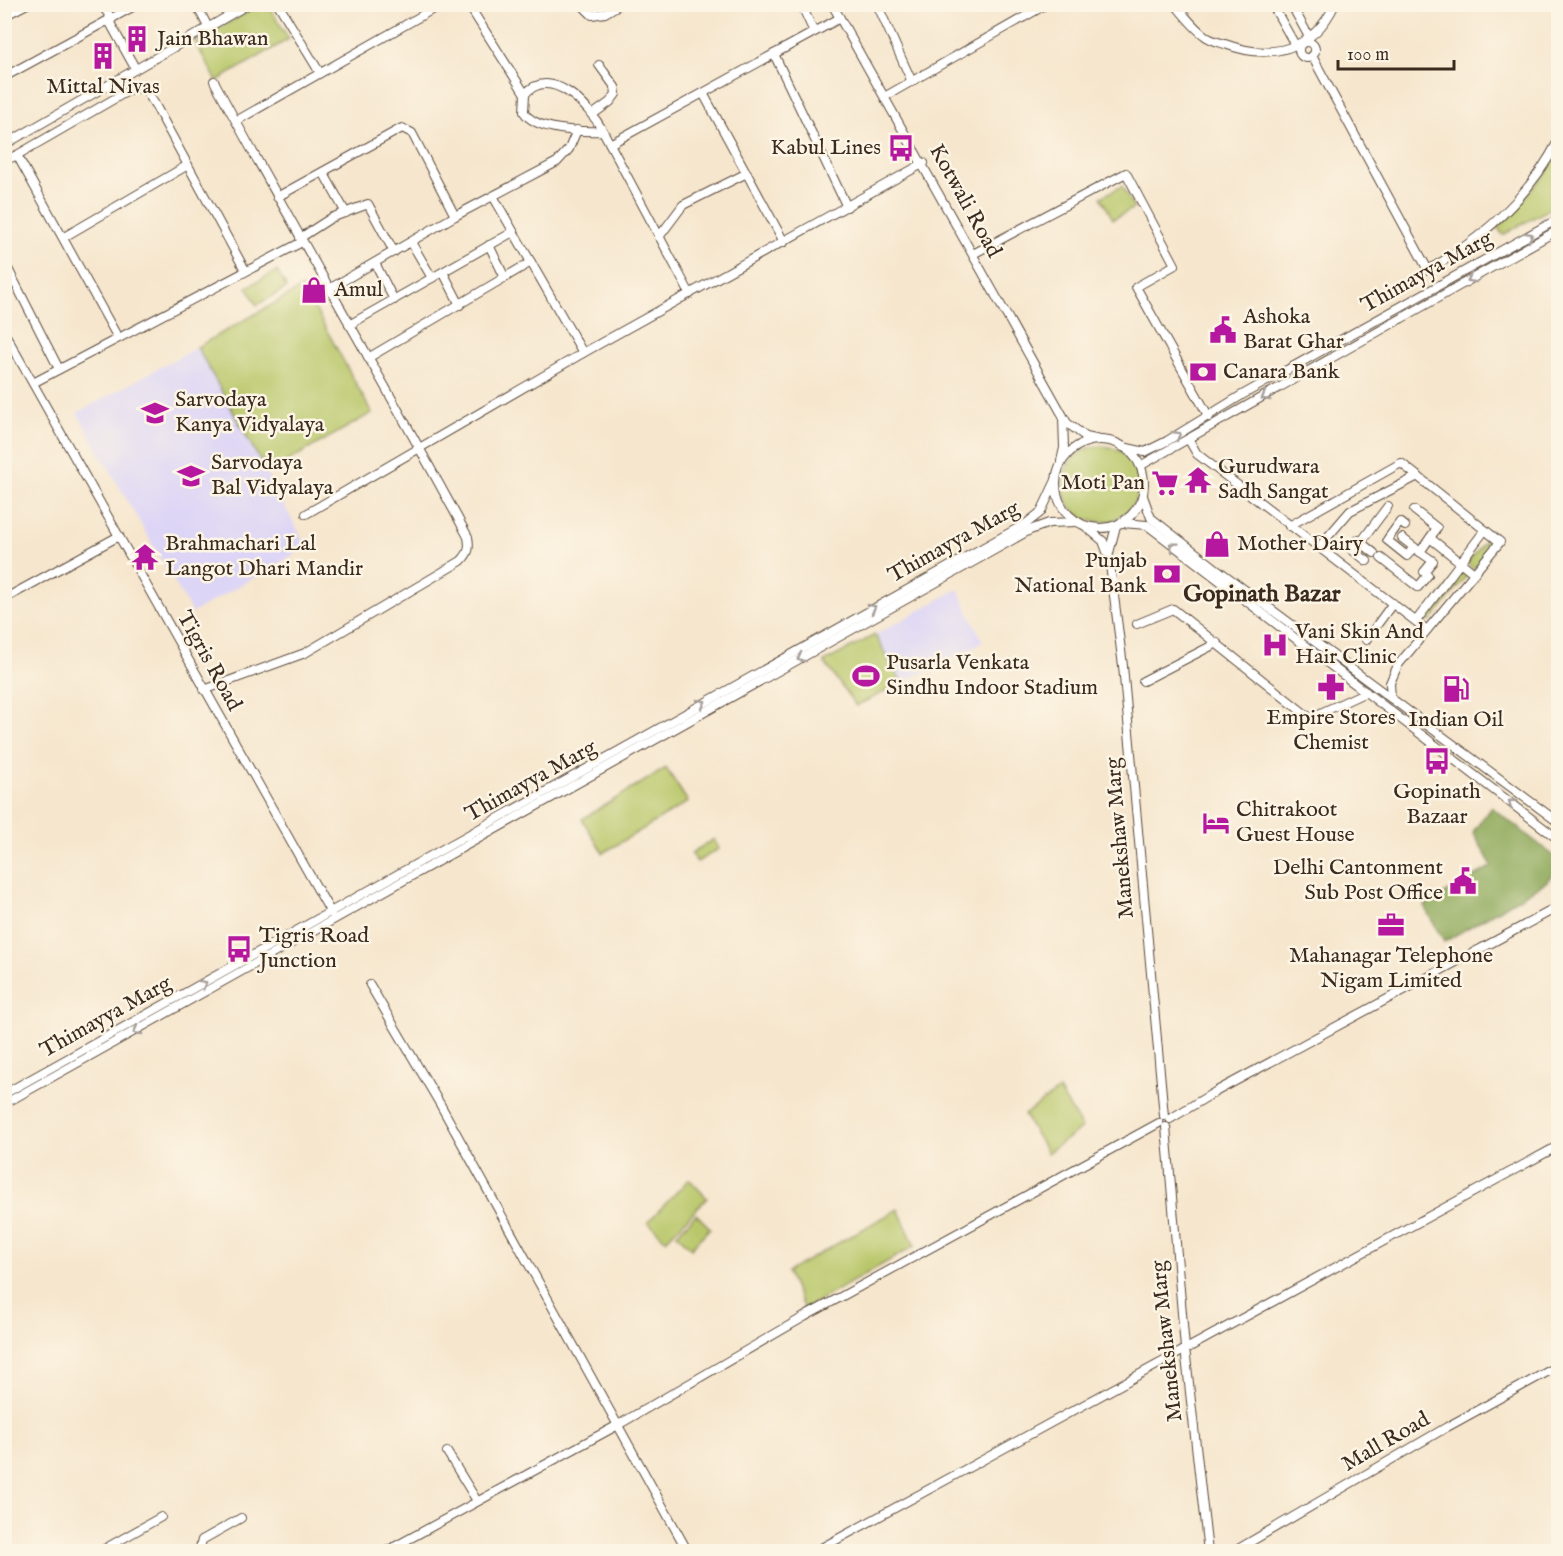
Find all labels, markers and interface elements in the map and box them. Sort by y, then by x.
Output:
building icon: Jain Bhawan [122,24,152,54]
place label: Jain Bhawan [154,25,269,53]
scale bar [1338,33,1454,71]
building icon: Mittal Nivas [88,41,118,71]
text: 100 m [1347,44,1389,67]
place label: Mittal Nivas [46,73,160,101]
bus stop icon: Kabul Lines [886,133,916,163]
place label: Kabul Lines [771,134,881,162]
street label: Kotwali Road [922,139,1008,263]
street label: Thimayya Marg [1356,224,1499,320]
one-way arrow [1523,232,1533,243]
one-way arrow [1467,272,1477,284]
shop icon: Amul [299,275,329,305]
place label: Amul [333,276,383,304]
place label: Ashoka Barat Ghar [1242,303,1344,356]
public building icon: Ashoka Barat Ghar [1208,315,1238,345]
bank icon: Canara Bank [1188,357,1218,387]
place label: Canara Bank [1223,358,1340,386]
place label: Sarvodaya Kanya Vidyalaya [175,386,325,439]
one-way arrow [1261,389,1271,401]
school or university icon: Sarvodaya Kanya Vidyalaya [140,398,170,428]
one-way arrow [1171,431,1181,443]
place label: Sarvodaya Bal Vidyalaya [211,449,334,502]
place label: Gurudwara Sadh Sangat [1218,453,1329,506]
school or university icon: Sarvodaya Bal Vidyalaya [176,461,206,491]
temple icon: Gurudwara Sadh Sangat [1183,465,1213,495]
supermarket icon: Moti Pan [1150,468,1180,498]
place label: Moti Pan [1061,469,1145,497]
street label: Thimayya Marg [883,494,1026,590]
shop icon: Mother Dairy [1202,529,1232,559]
place label: Brahmachari Lal Langot Dhari Mandir [165,530,363,583]
place label: Mother Dairy [1237,530,1364,558]
temple icon: Brahmachari Lal Langot Dhari Mandir [130,542,160,572]
one-way arrow [1169,542,1180,553]
place label: Punjab National Bank [1014,547,1147,600]
bank icon: Punjab National Bank [1152,559,1182,589]
district label: Gopinath Bazar [1183,579,1341,610]
one-way arrow [866,604,876,615]
street label: Tigris Road [170,606,248,716]
place label: Vani Skin And Hair Clinic [1294,618,1424,671]
hospital icon: Vani Skin And Hair Clinic [1260,630,1290,660]
place label: Pusarla Venkata Sindhu Indoor Stadium [886,649,1098,702]
one-way arrow [797,651,807,662]
sports icon: Pusarla Venkata Sindhu Indoor Stadium [851,661,881,691]
pharmacy icon: Empire Stores Chemist [1316,672,1346,702]
fuel station icon: Indian Oil [1441,674,1471,704]
one-way arrow [695,699,706,710]
place label: Empire Stores Chemist [1266,704,1396,757]
place label: Indian Oil [1409,706,1503,734]
street label: Thimayya Marg [460,733,603,829]
bus stop icon: Gopinath Bazaar [1422,746,1452,776]
street label: Manekshaw Marg [1099,755,1141,920]
place label: Gopinath Bazaar [1393,778,1481,831]
place label: Chitrakoot Guest House [1236,796,1355,849]
one-way arrow [1508,800,1519,811]
hotel icon: Chitrakoot Guest House [1201,808,1231,838]
place label: Delhi Cantonment Sub Post Office [1273,854,1443,907]
public building icon: Delhi Cantonment Sub Post Office [1448,866,1478,896]
office icon: Mahanagar Telephone Nigam Limited [1376,910,1406,940]
place label: Tigris Road Junction [256,922,369,975]
bus stop icon: Tigris Road Junction [224,934,254,964]
place label: Mahanagar Telephone Nigam Limited [1289,942,1493,995]
street label: Thimayya Marg [35,969,178,1065]
one-way arrow [197,980,207,991]
one-way arrow [133,1024,143,1035]
street label: Manekshaw Marg [1145,1258,1189,1423]
street label: Mall Road [1337,1406,1435,1478]

